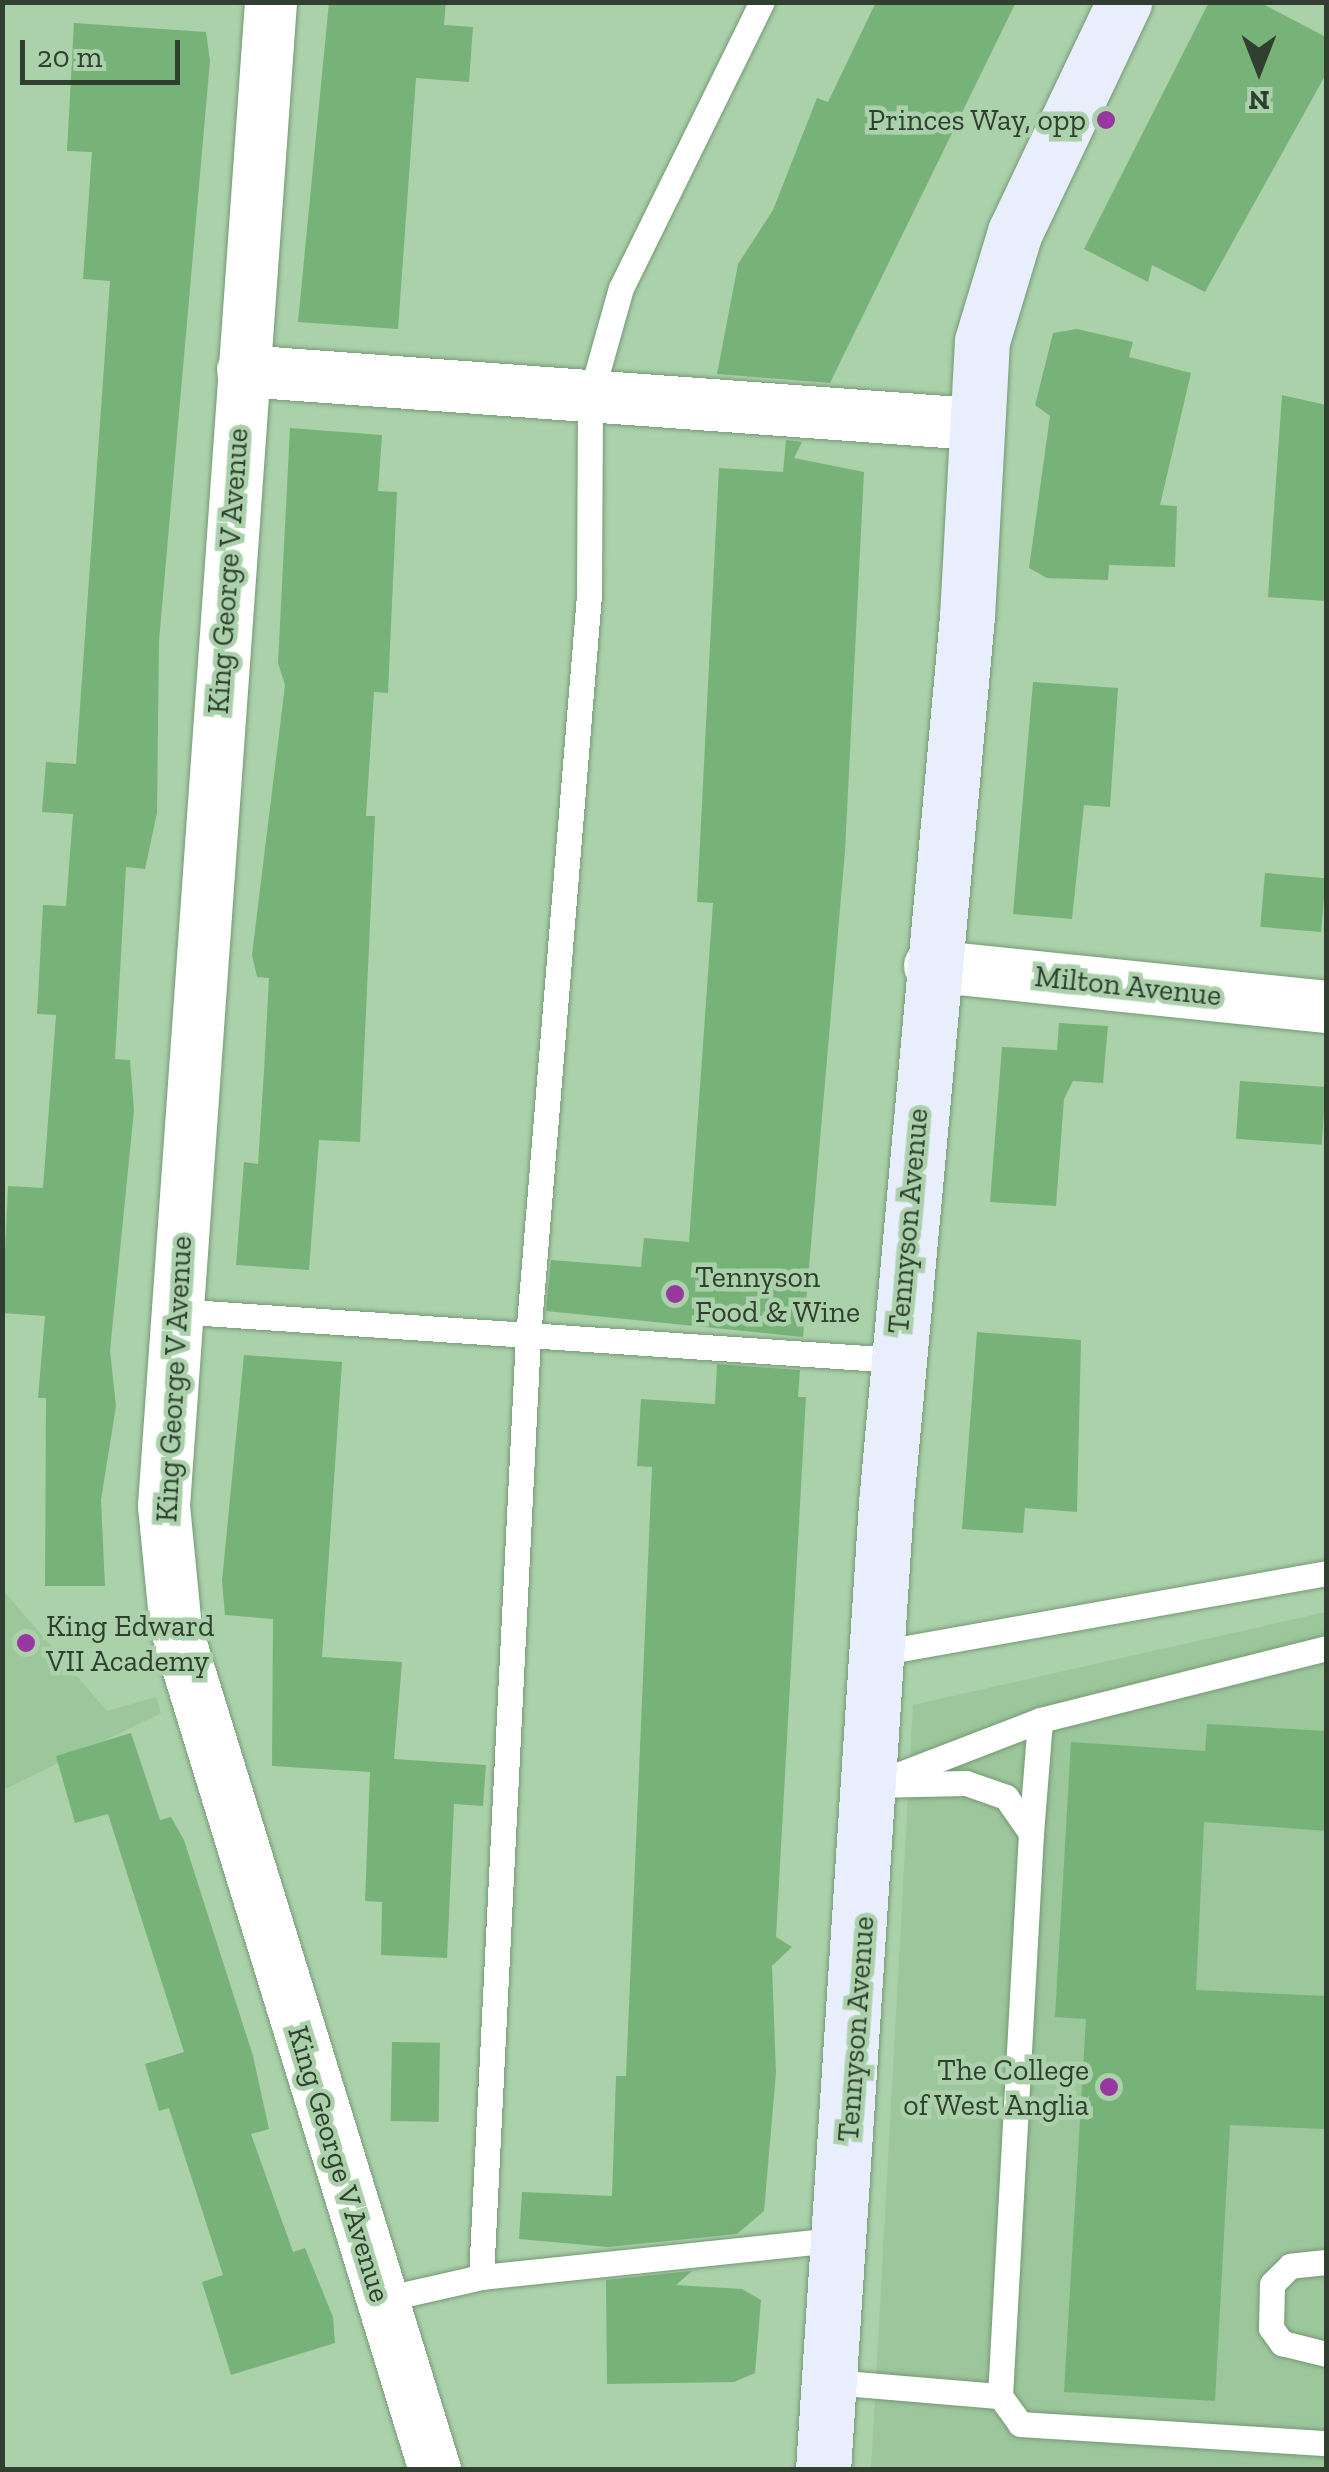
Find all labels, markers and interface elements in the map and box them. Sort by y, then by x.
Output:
scale bar [25,20,185,82]
north arrow [1209,20,1309,120]
text: 20 m [37,39,102,75]
text: N [1248,84,1270,117]
place label: Princes Way, opp [867,102,1086,138]
marker: Princes Way, opp [1095,109,1117,131]
street label: King George V Avenue [200,425,256,717]
street label: Milton Avenue [1032,958,1224,1014]
street label: Tennyson Avenue [880,1106,936,1336]
street label: King George V Avenue [148,1233,200,1525]
place label: Tennyson Food & Wine [695,1259,861,1330]
marker: Tennyson Food & Wine [664,1283,686,1305]
place label: King Edward VII Academy [46,1608,215,1678]
marker: King Edward VII Academy [15,1632,37,1654]
street label: Tennyson Avenue [830,1915,882,2143]
street label: King George V Avenue [279,2020,399,2308]
place label: The College of West Anglia [901,2052,1089,2122]
marker: The College of West Anglia [1098,2076,1120,2098]

